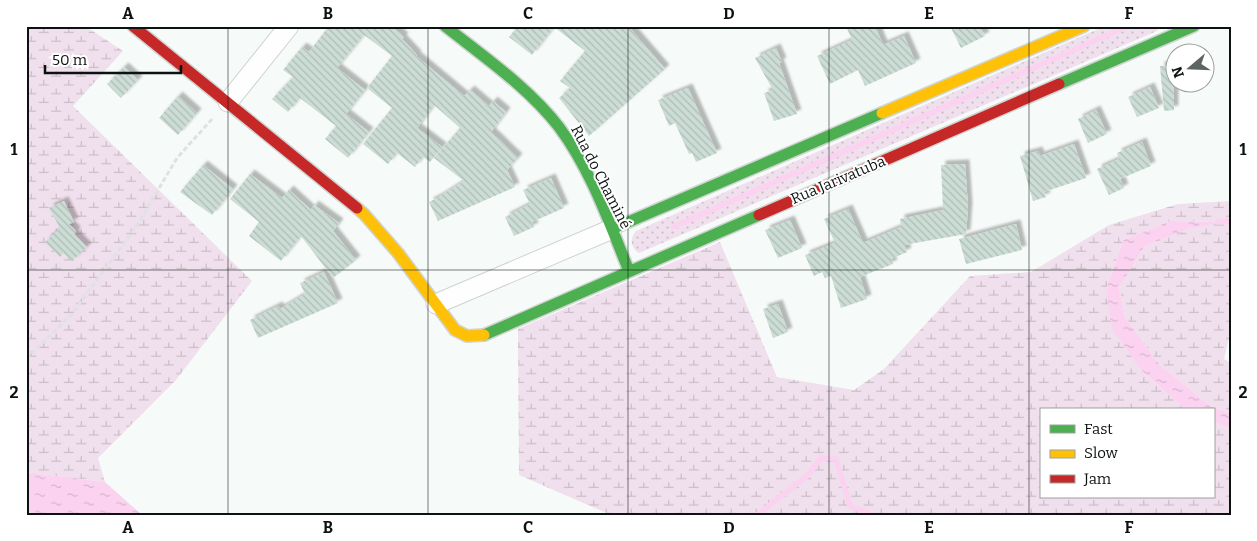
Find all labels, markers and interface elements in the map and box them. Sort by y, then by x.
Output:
text: A [122,4,134,23]
text: B [323,4,333,23]
text: C [523,4,533,23]
text: D [723,4,735,23]
text: E [924,4,934,23]
text: F [1125,4,1134,23]
scale bar [45,42,181,74]
north arrow [1164,42,1214,92]
text: 50 m [52,51,88,69]
text: N [1168,64,1188,80]
street label: Rua do Chaminé [567,122,635,232]
text: 1 [11,140,18,159]
text: 1 [1240,140,1247,159]
street label: Rua Jarivatuba [788,152,888,208]
text: 2 [9,383,19,402]
text: 2 [1238,383,1248,402]
legend [1040,408,1214,498]
text: Fast [1084,420,1113,438]
text: Slow [1084,444,1119,462]
text: Jam [1083,470,1112,488]
text: A [122,518,134,537]
text: B [323,518,333,537]
text: C [523,518,533,537]
text: D [723,518,735,537]
text: E [924,518,934,537]
text: F [1125,518,1134,537]

